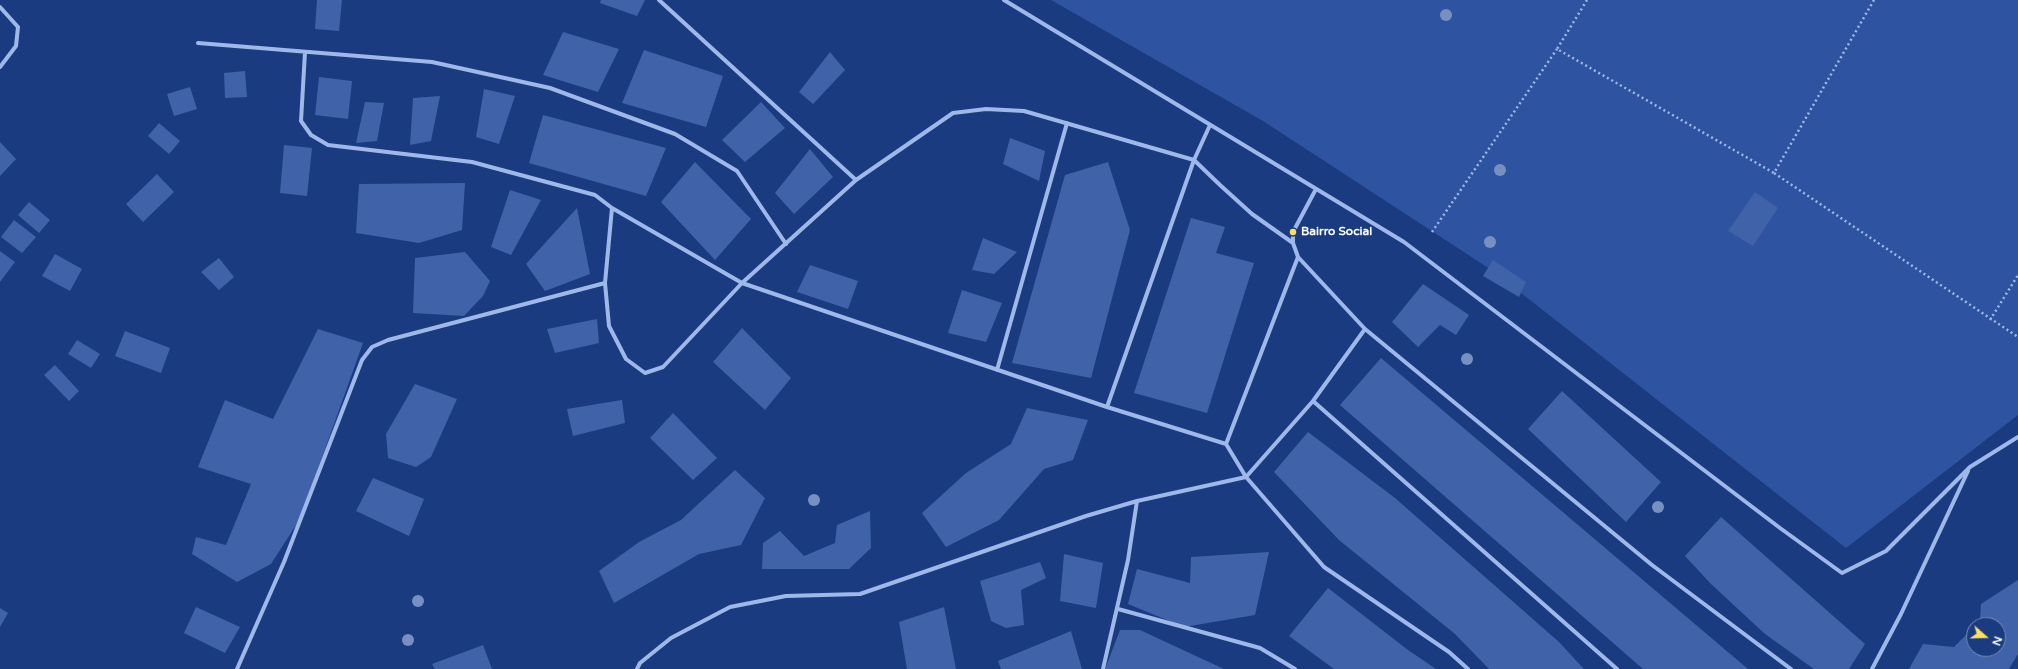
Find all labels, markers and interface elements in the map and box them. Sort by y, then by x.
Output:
place label: Bairro Social [1301,225,1372,239]
marker: Bairro Social [1288,227,1298,237]
north arrow [1966,617,2006,657]
text: N [1989,635,2004,647]

